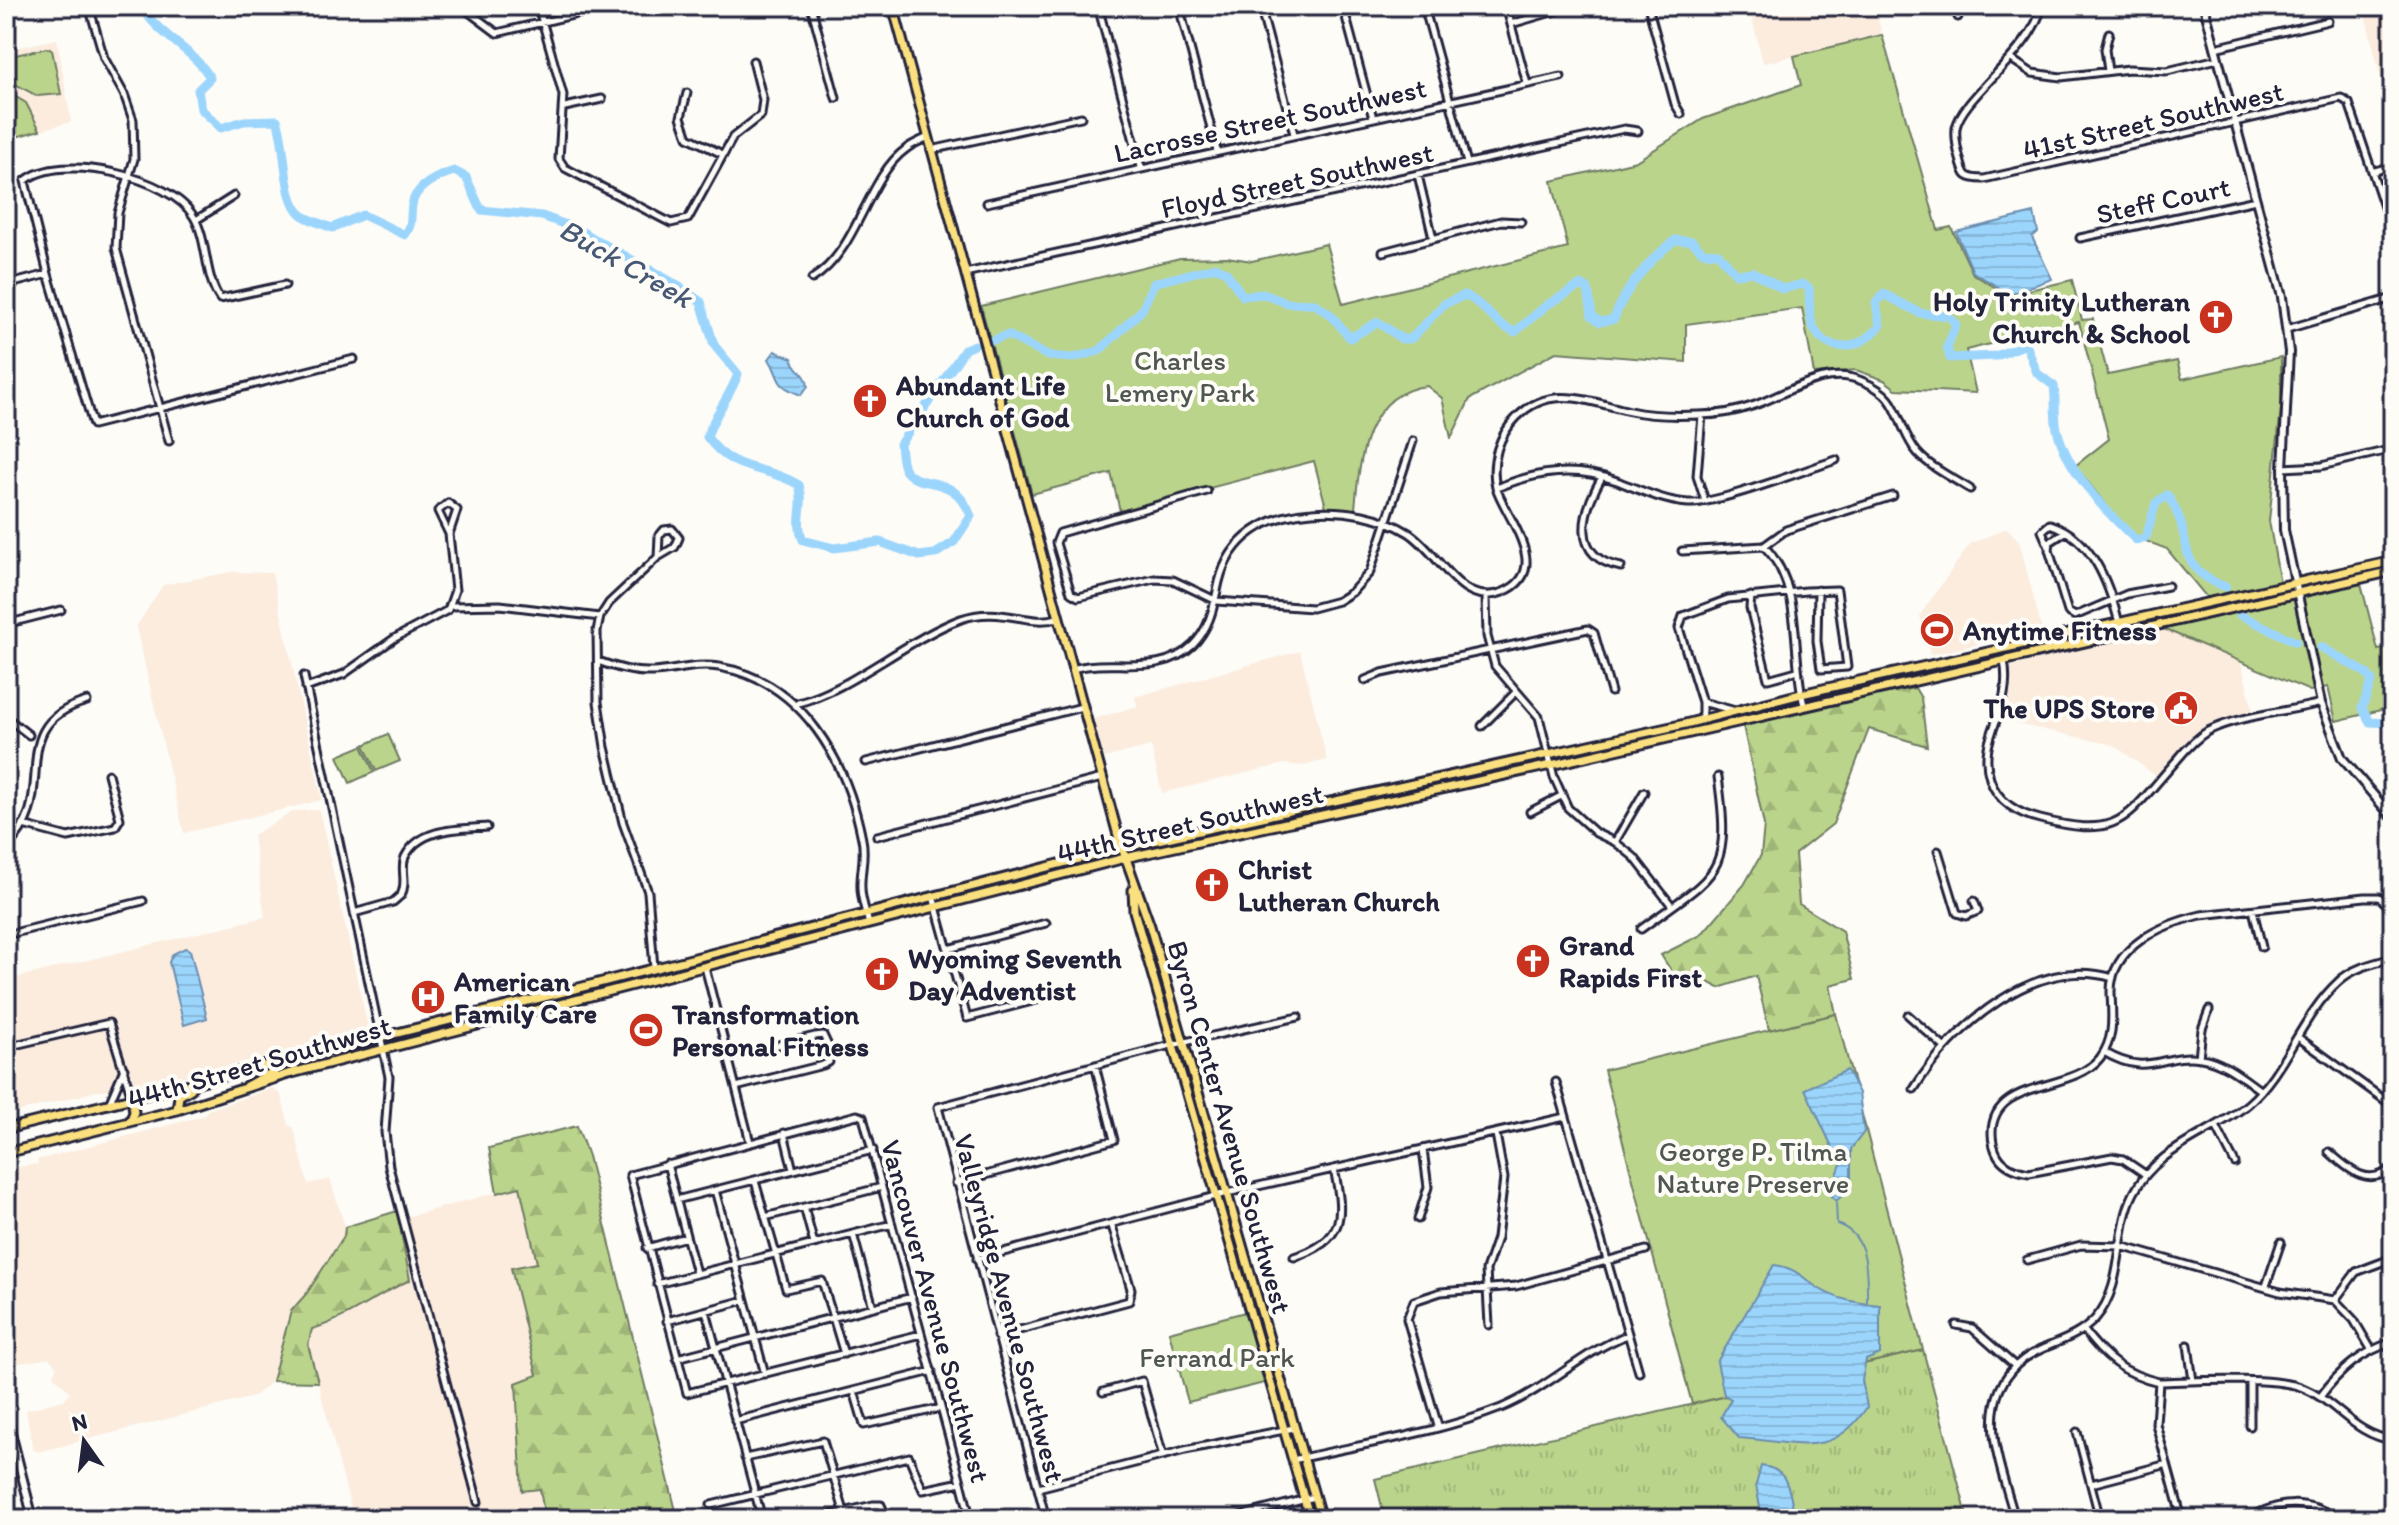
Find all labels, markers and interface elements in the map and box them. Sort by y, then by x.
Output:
street label: Lacrosse Street Southwest [1111,70,1429,170]
street label: 41st Street Southwest [2019,73,2287,167]
street label: Floyd Street Southwest [1158,135,1436,225]
street label: Steff Court [2093,169,2233,231]
water label: Buck Creek [553,210,700,317]
place label: Holy Trinity Lutheran Church & School [1933,284,2190,350]
church icon: Holy Trinity Lutheran Church & School [2197,298,2235,336]
park label: Charles Lemery Park [1105,343,1255,409]
place label: Abundant Life Church of God [895,368,1070,434]
church icon: Abundant Life Church of God [851,382,889,420]
sports icon: Anytime Fitness [1918,611,1956,649]
place label: Anytime Fitness [1962,613,2157,647]
public building icon: The UPS Store [2162,689,2200,727]
place label: The UPS Store [1983,691,2155,725]
street label: 44th Street Southwest [1054,776,1326,870]
place label: Christ Lutheran Church [1238,852,1440,918]
church icon: Christ Lutheran Church [1193,866,1231,904]
place label: Grand Rapids First [1559,928,1702,994]
street label: Byron Center Avenue Southwest [1160,937,1300,1317]
place label: Wyoming Seventh Day Adventist [908,941,1122,1007]
church icon: Grand Rapids First [1514,942,1552,980]
church icon: Wyoming Seventh Day Adventist [863,955,901,993]
place label: American Family Care [453,964,597,1030]
hospital icon: American Family Care [409,978,447,1016]
place label: Transformation Personal Fitness [671,997,869,1063]
street label: 44th Street Southwest [124,1008,394,1116]
sports icon: Transformation Personal Fitness [627,1011,665,1049]
street label: Valleyridge Avenue Southwest [947,1130,1073,1486]
park label: George P. Tilma Nature Preserve [1657,1134,1849,1200]
street label: Vancouver Avenue Southwest [874,1136,998,1486]
park label: Ferrand Park [1139,1340,1295,1374]
north arrow [44,1401,124,1481]
text: N [69,1407,90,1437]

